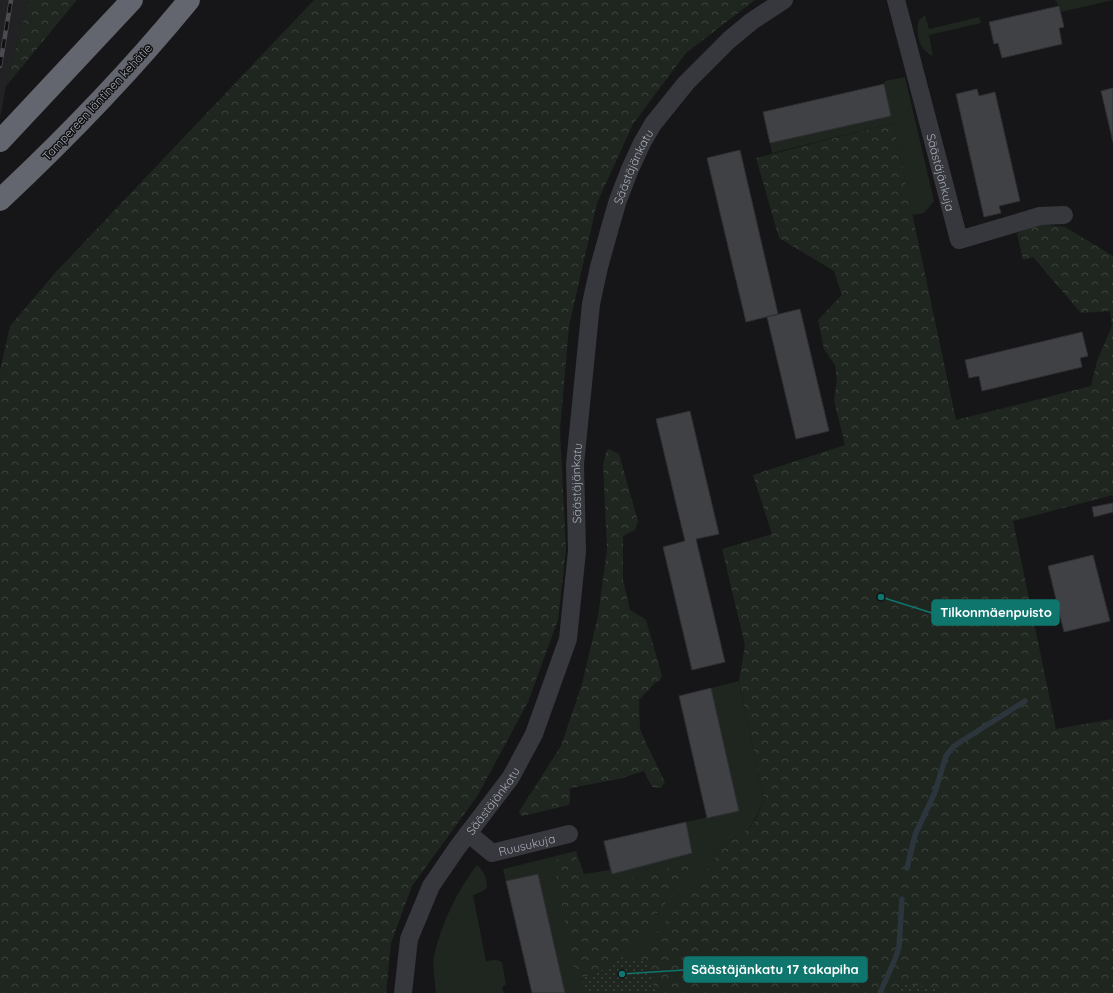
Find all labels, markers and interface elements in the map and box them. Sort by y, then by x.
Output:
street label: Tampereen läntinen kehätie [39,40,155,164]
street label: Säästäjänkatu [610,126,656,206]
street label: Säästäjänkuja [924,132,959,213]
street label: Säästäjänkatu [567,442,585,524]
callout: Tilkonmäenpuisto [932,600,1059,625]
text: Tilkonmäenpuisto [940,604,1052,620]
street label: Säästäjänkatu [463,764,522,837]
street label: Ruusukuja [497,830,557,859]
callout: Säästäjänkatu 17 takapiha [684,957,867,982]
text: Säästäjänkatu 17 takapiha [691,961,859,977]

